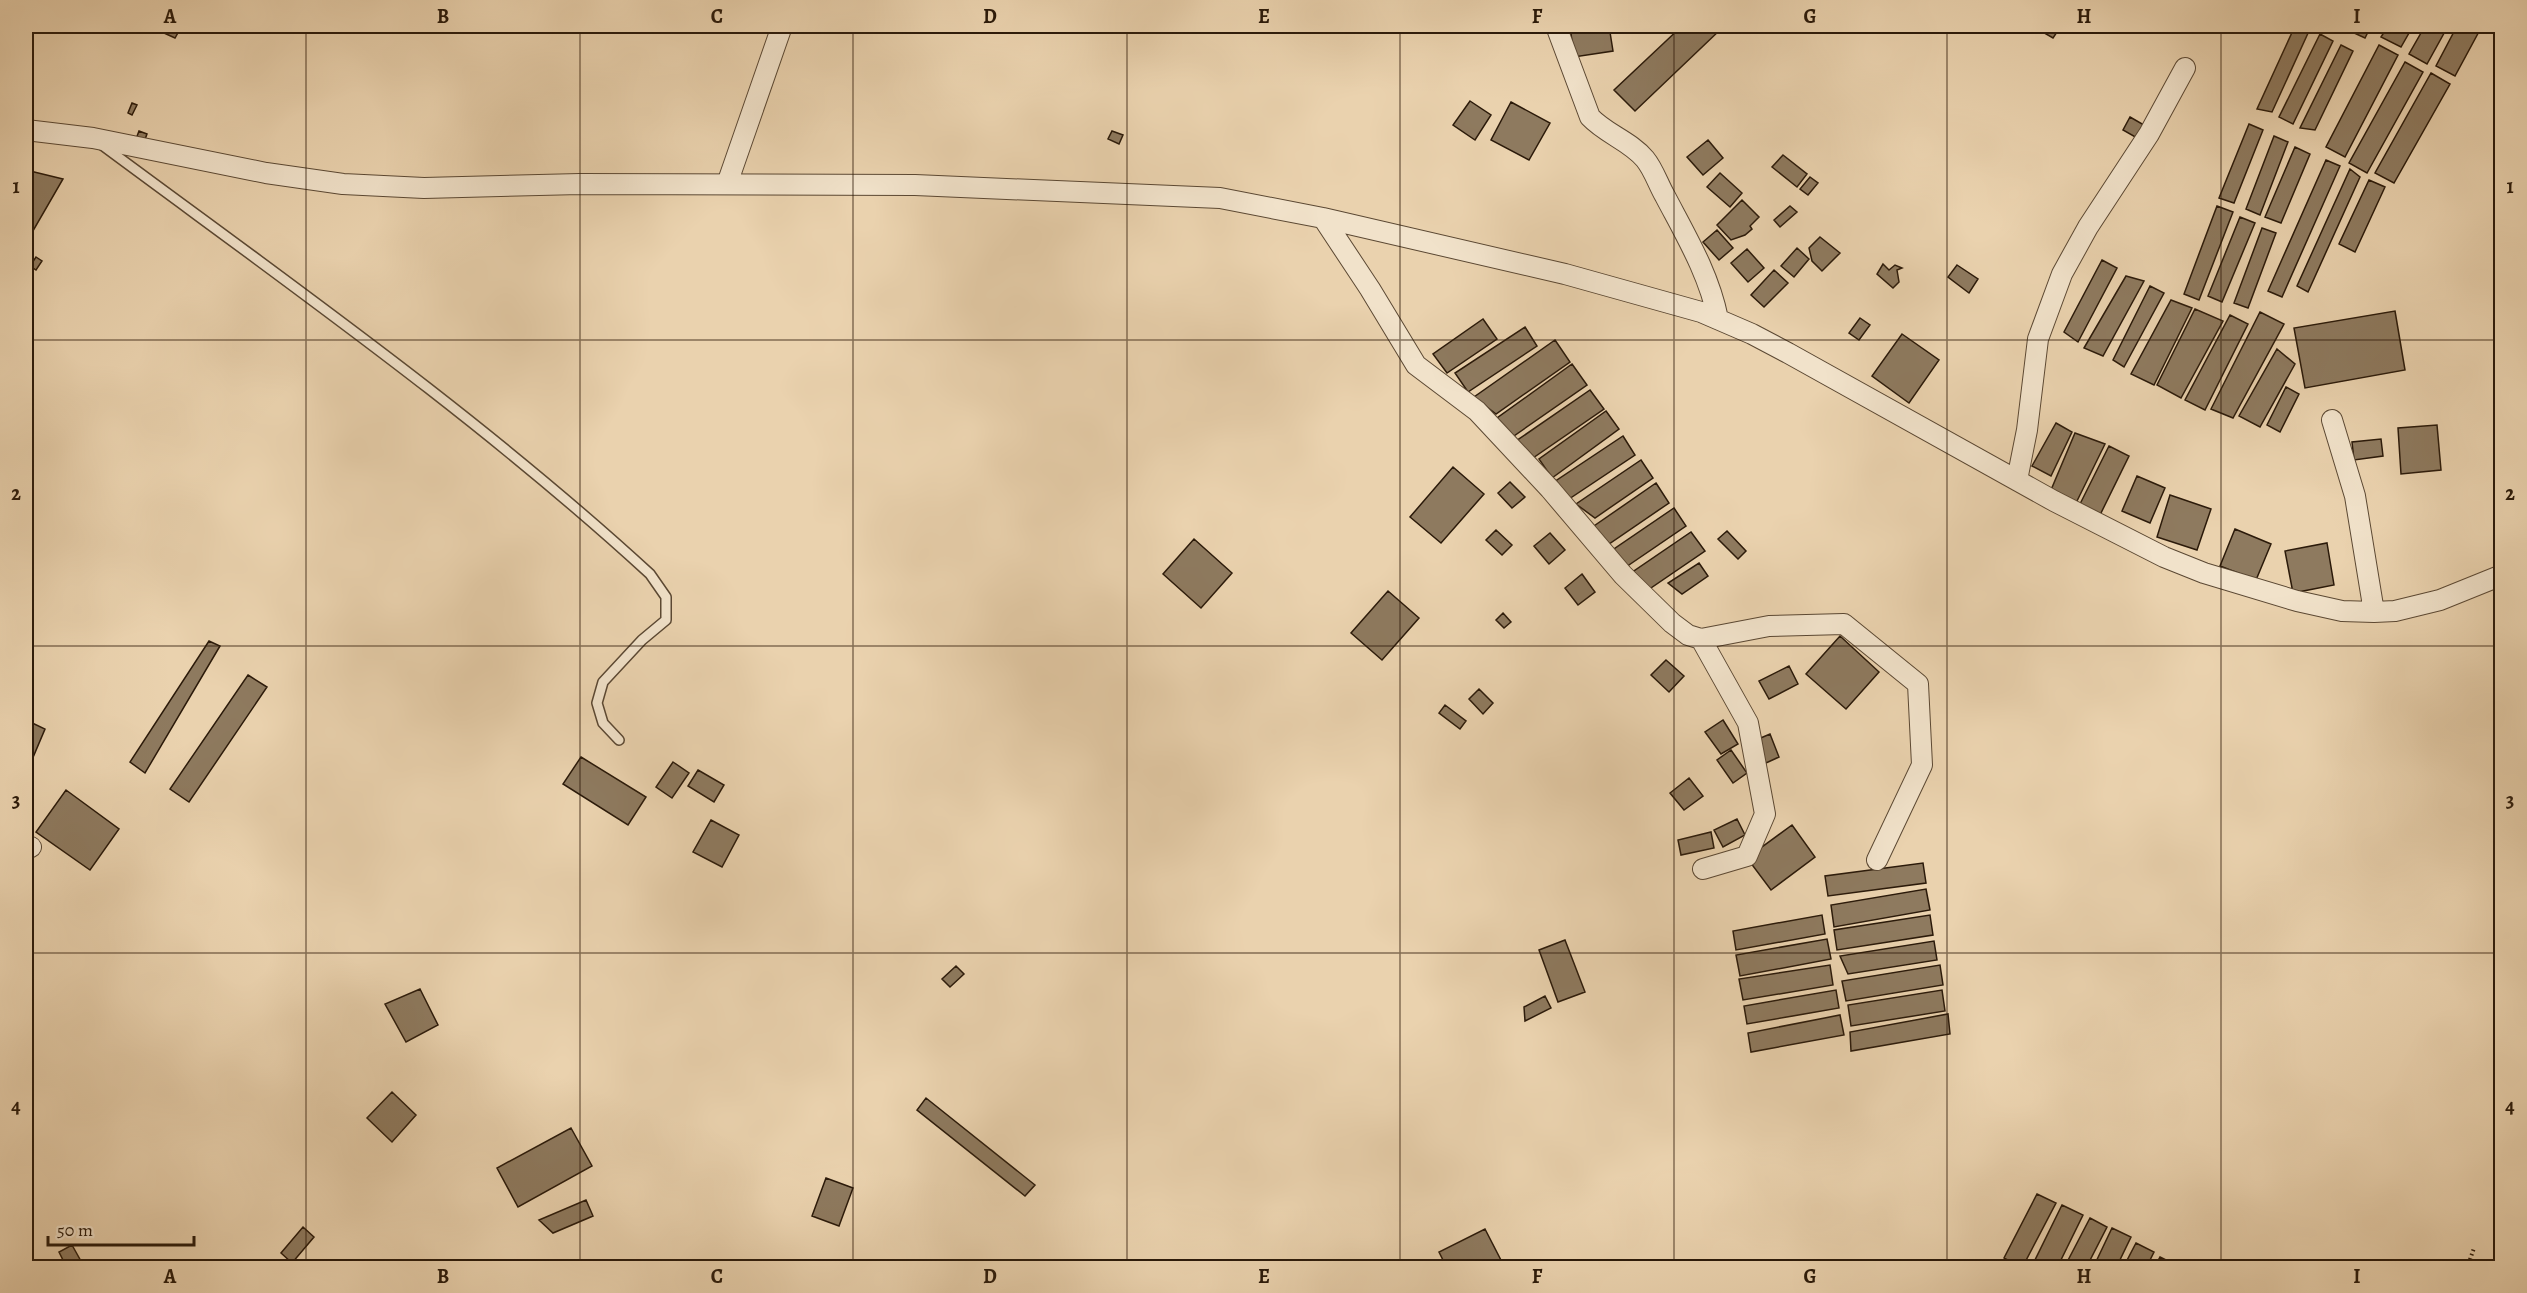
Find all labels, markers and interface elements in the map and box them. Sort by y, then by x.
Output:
text: A [163,3,177,30]
text: B [437,3,449,30]
text: C [711,3,723,30]
text: D [983,3,997,30]
text: E [1258,3,1270,30]
text: F [1532,3,1543,30]
text: G [1803,3,1817,30]
text: H [2077,3,2092,30]
text: I [2353,3,2361,30]
text: 1 [12,173,20,200]
text: 1 [2506,173,2514,200]
text: 2 [11,480,21,507]
text: 2 [2505,480,2515,507]
text: 3 [12,787,20,814]
text: 3 [2506,787,2514,814]
text: 4 [11,1093,21,1120]
text: 4 [2505,1093,2515,1120]
scale bar [48,1209,194,1247]
text: 50 m [57,1218,93,1242]
text: A [163,1263,177,1290]
text: B [437,1263,449,1290]
text: C [711,1263,723,1290]
text: D [983,1263,997,1290]
text: E [1258,1263,1270,1290]
text: F [1532,1263,1543,1290]
text: G [1803,1263,1817,1290]
text: H [2077,1263,2092,1290]
text: I [2353,1263,2361,1290]

